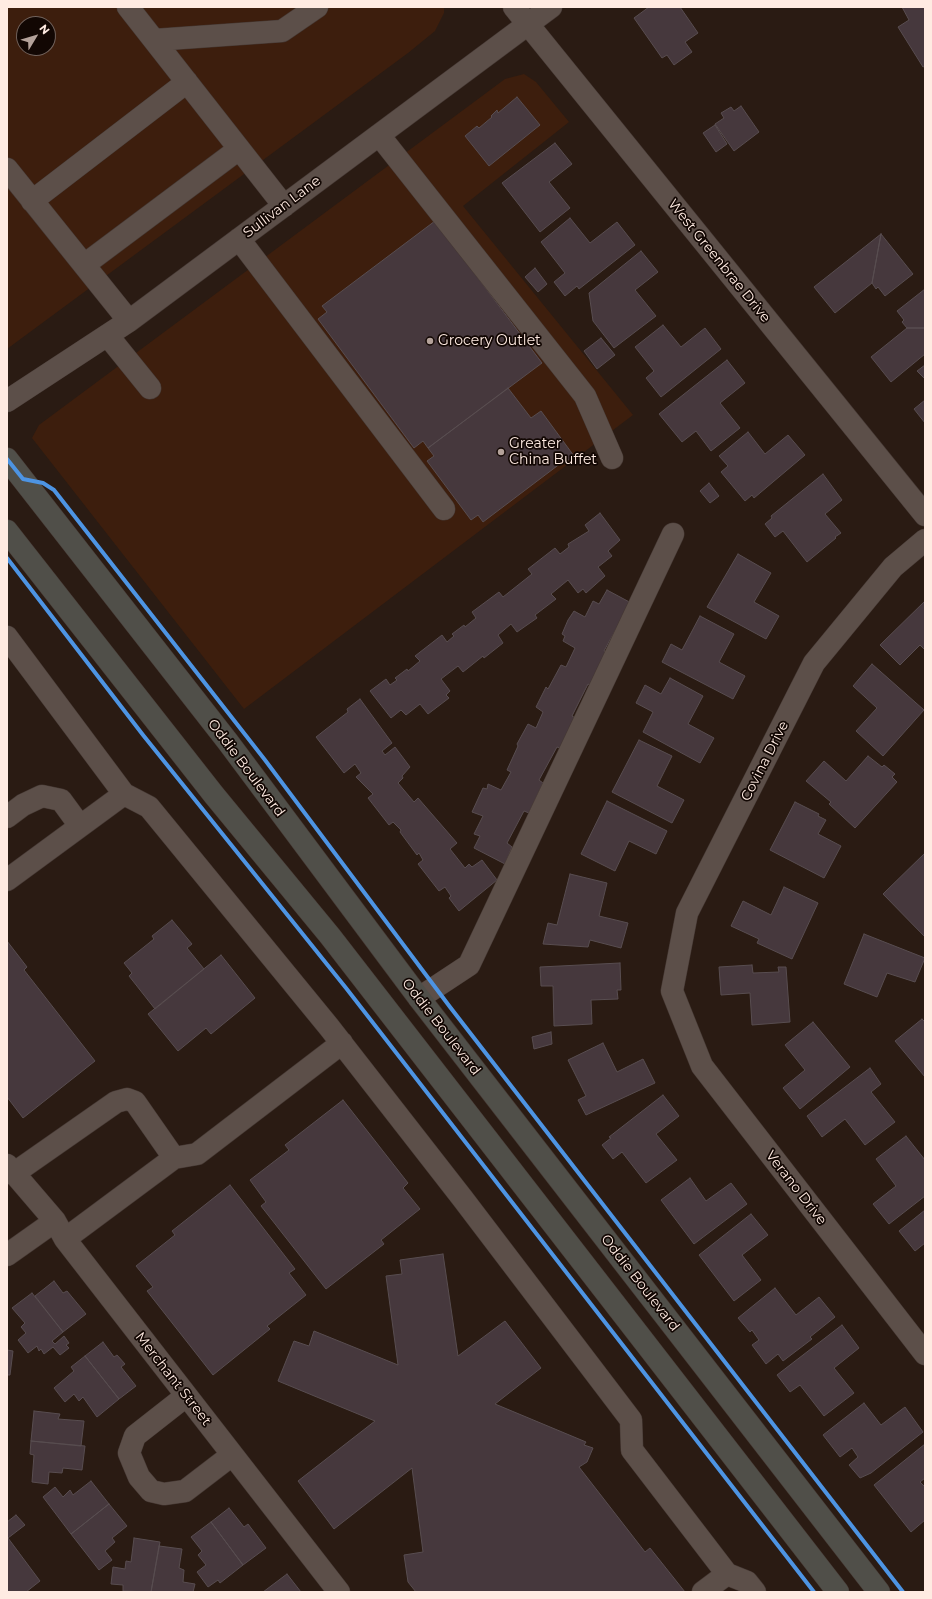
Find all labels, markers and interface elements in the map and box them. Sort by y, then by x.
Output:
north arrow [16,16,56,56]
text: N [36,21,53,37]
street label: Sullivan Lane [240,172,324,242]
street label: West Greenbrae Drive [664,196,774,326]
place label: Grocery Outlet [438,333,541,349]
marker: Grocery Outlet [425,336,435,346]
place label: Greater China Buffet [509,436,597,468]
marker: Greater China Buffet [496,447,506,457]
street label: Oddie Boulevard [204,716,288,820]
street label: Covina Drive [738,718,792,804]
street label: Oddie Boulevard [398,975,484,1079]
street label: Verano Drive [762,1148,830,1228]
street label: Oddie Boulevard [597,1231,683,1335]
street label: Merchant Street [131,1329,215,1429]

